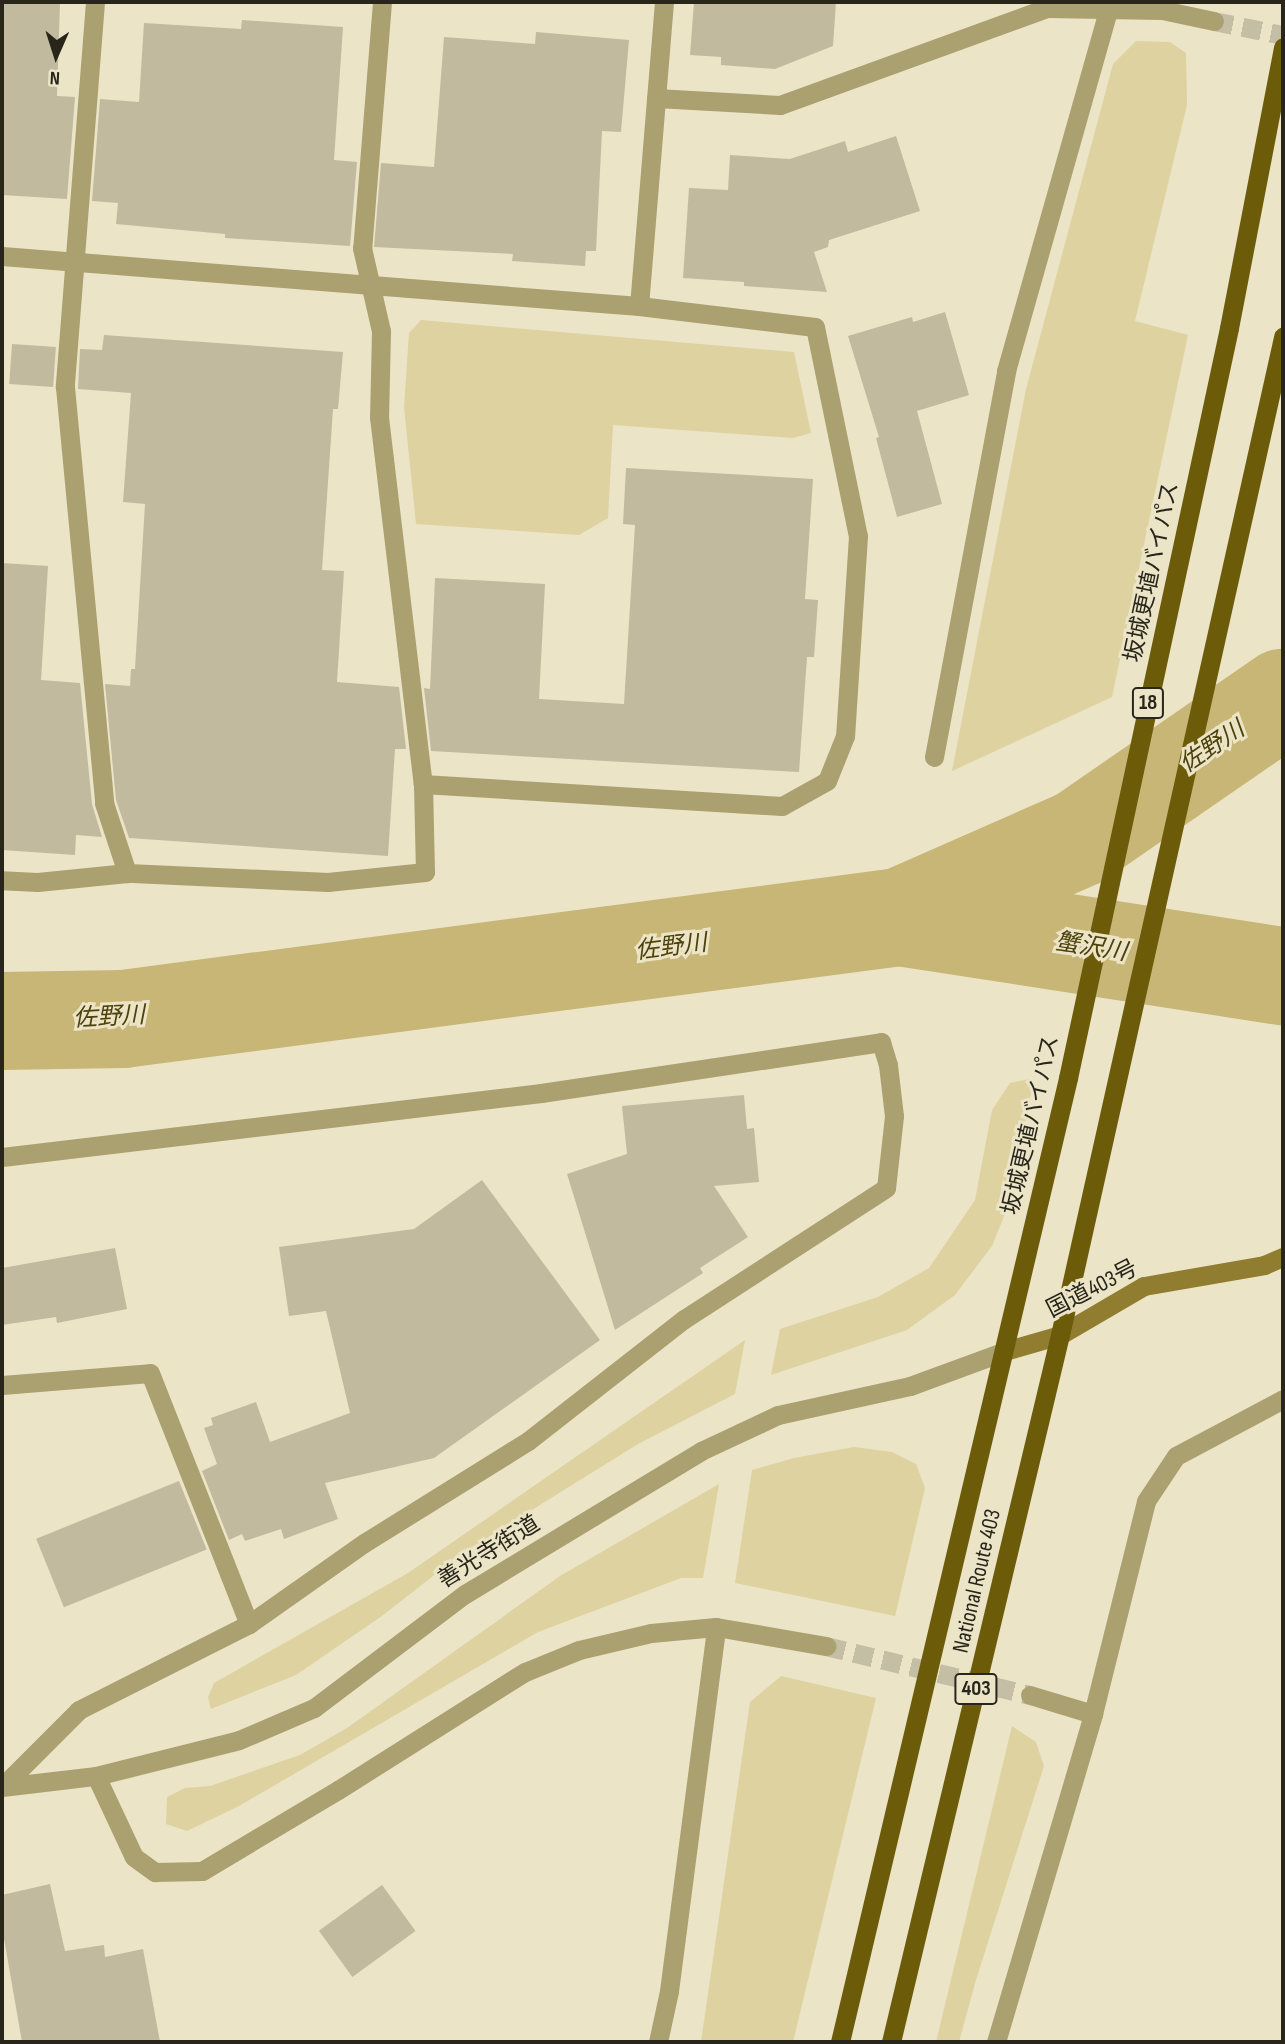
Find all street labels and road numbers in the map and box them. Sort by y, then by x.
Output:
street label: 坂城更埴バイパス [1119,479,1185,665]
road number: 18 [1130,686,1166,720]
street label: 坂城更埴バイパス [997,1032,1065,1218]
street label: 国道403号 [1042,1254,1142,1324]
street label: National Route 403 [947,1506,1007,1656]
street label: 善光寺街道 [433,1510,545,1594]
road number: 403 [953,1672,999,1706]

